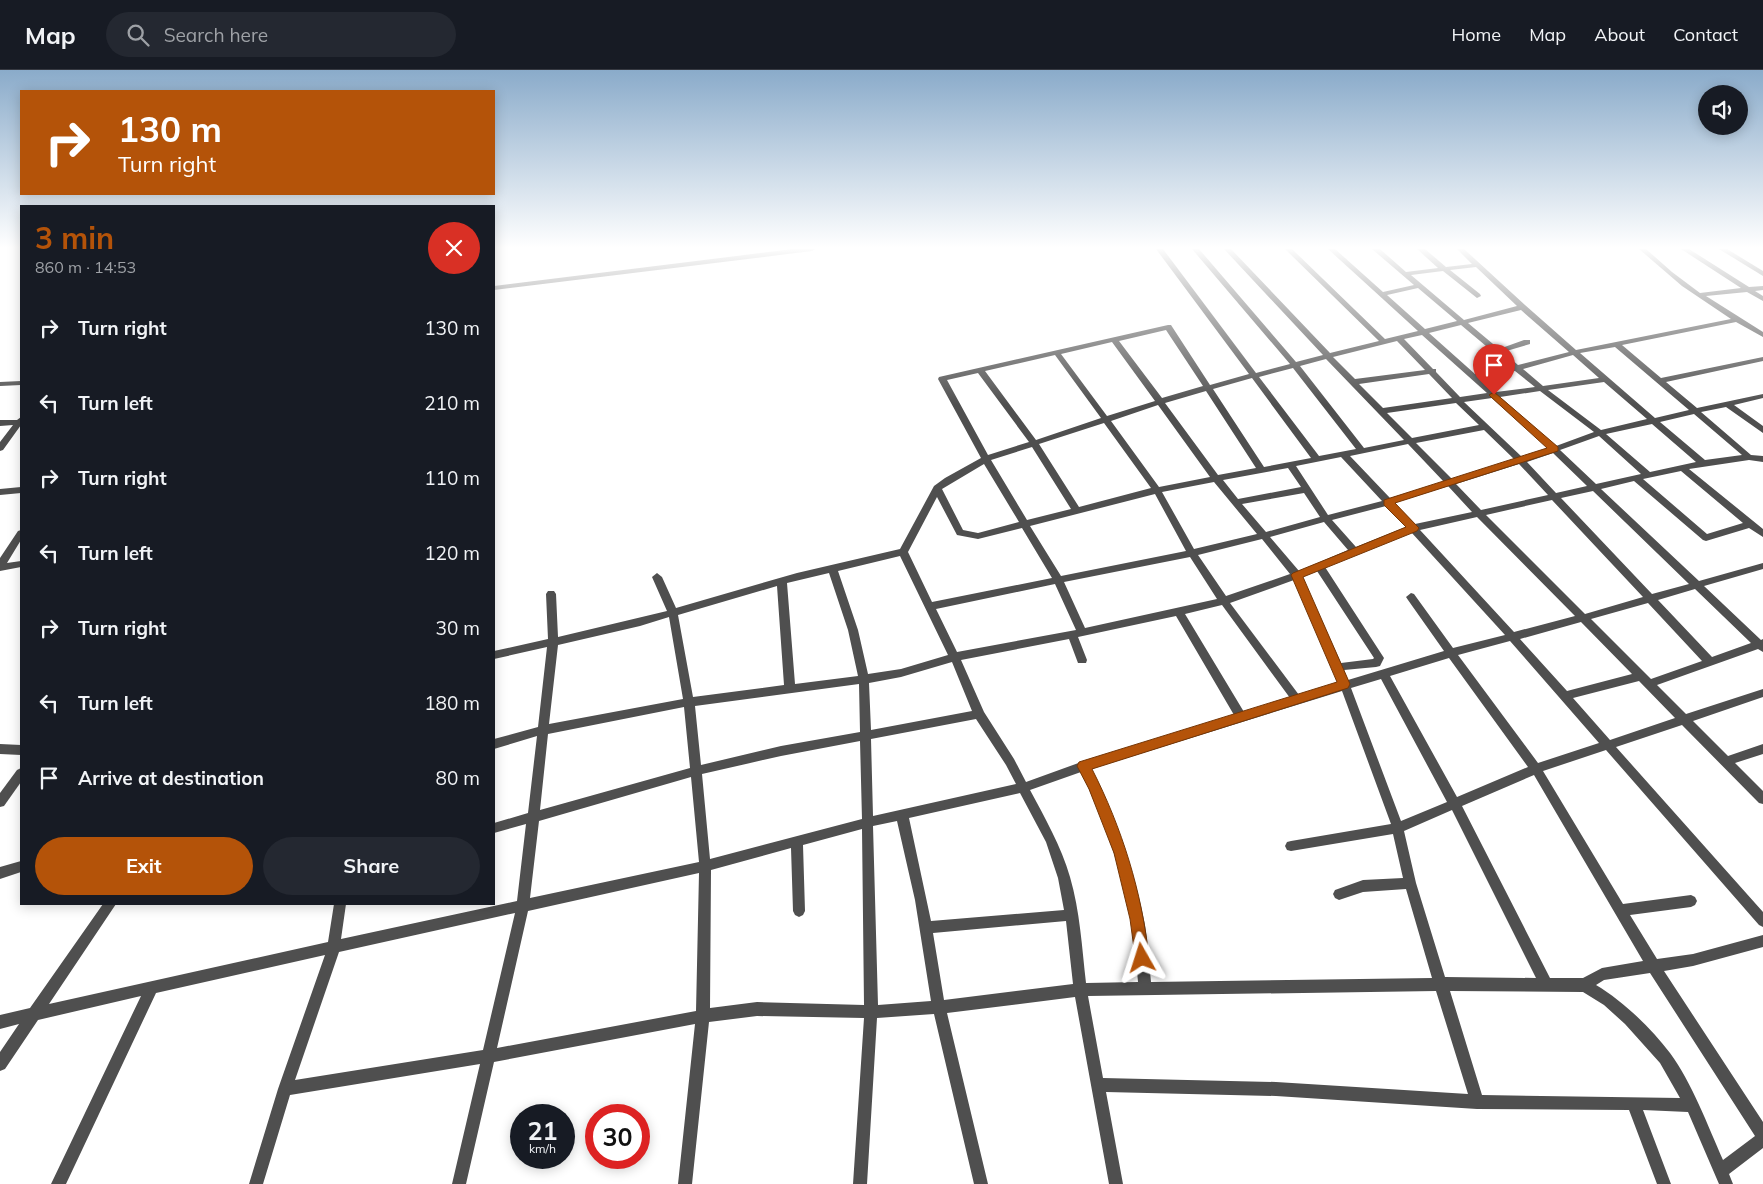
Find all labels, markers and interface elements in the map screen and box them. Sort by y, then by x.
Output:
search box [106,12,456,57]
text: Map [25,20,76,50]
icon: search [124,21,152,49]
text: Search here [164,23,268,47]
text: Home [1451,23,1501,46]
text: Map [1529,23,1566,46]
text: About [1594,23,1645,46]
text: Contact [1673,23,1738,46]
map controls [1698,85,1748,135]
button: sound [1698,85,1748,135]
text: 130 m [118,107,222,151]
icon: right [35,110,100,175]
text: Turn right [118,150,216,178]
text: 3 min [35,219,114,257]
button: close [428,222,480,274]
text: 860 m · 14:53 [35,257,136,277]
icon: right [35,314,63,342]
text: Turn right [78,316,167,340]
text: 130 m [424,316,480,340]
pin [1473,344,1515,395]
icon: arrive [1480,351,1508,379]
icon: left [35,389,63,417]
text: Turn left [78,391,153,415]
text: 210 m [424,391,480,415]
icon: right [35,464,63,492]
text: Turn right [78,466,167,490]
text: 110 m [424,466,480,490]
icon: left [35,539,63,567]
text: Turn left [78,541,153,565]
text: 120 m [424,541,480,565]
icon: right [35,614,63,642]
text: Turn right [78,616,167,640]
text: 30 m [436,616,480,640]
icon: left [35,689,63,717]
text: Turn left [78,691,153,715]
text: 180 m [424,691,480,715]
icon: arrive [35,764,63,792]
text: Arrive at destination [78,766,264,790]
text: 80 m [436,766,480,790]
button: Exit [35,837,253,895]
button: Share [263,837,480,895]
position arrow [1115,931,1167,983]
speed limit sign: 30 [585,1104,650,1169]
text: 21 [527,1115,558,1146]
text: km/h [529,1141,556,1156]

